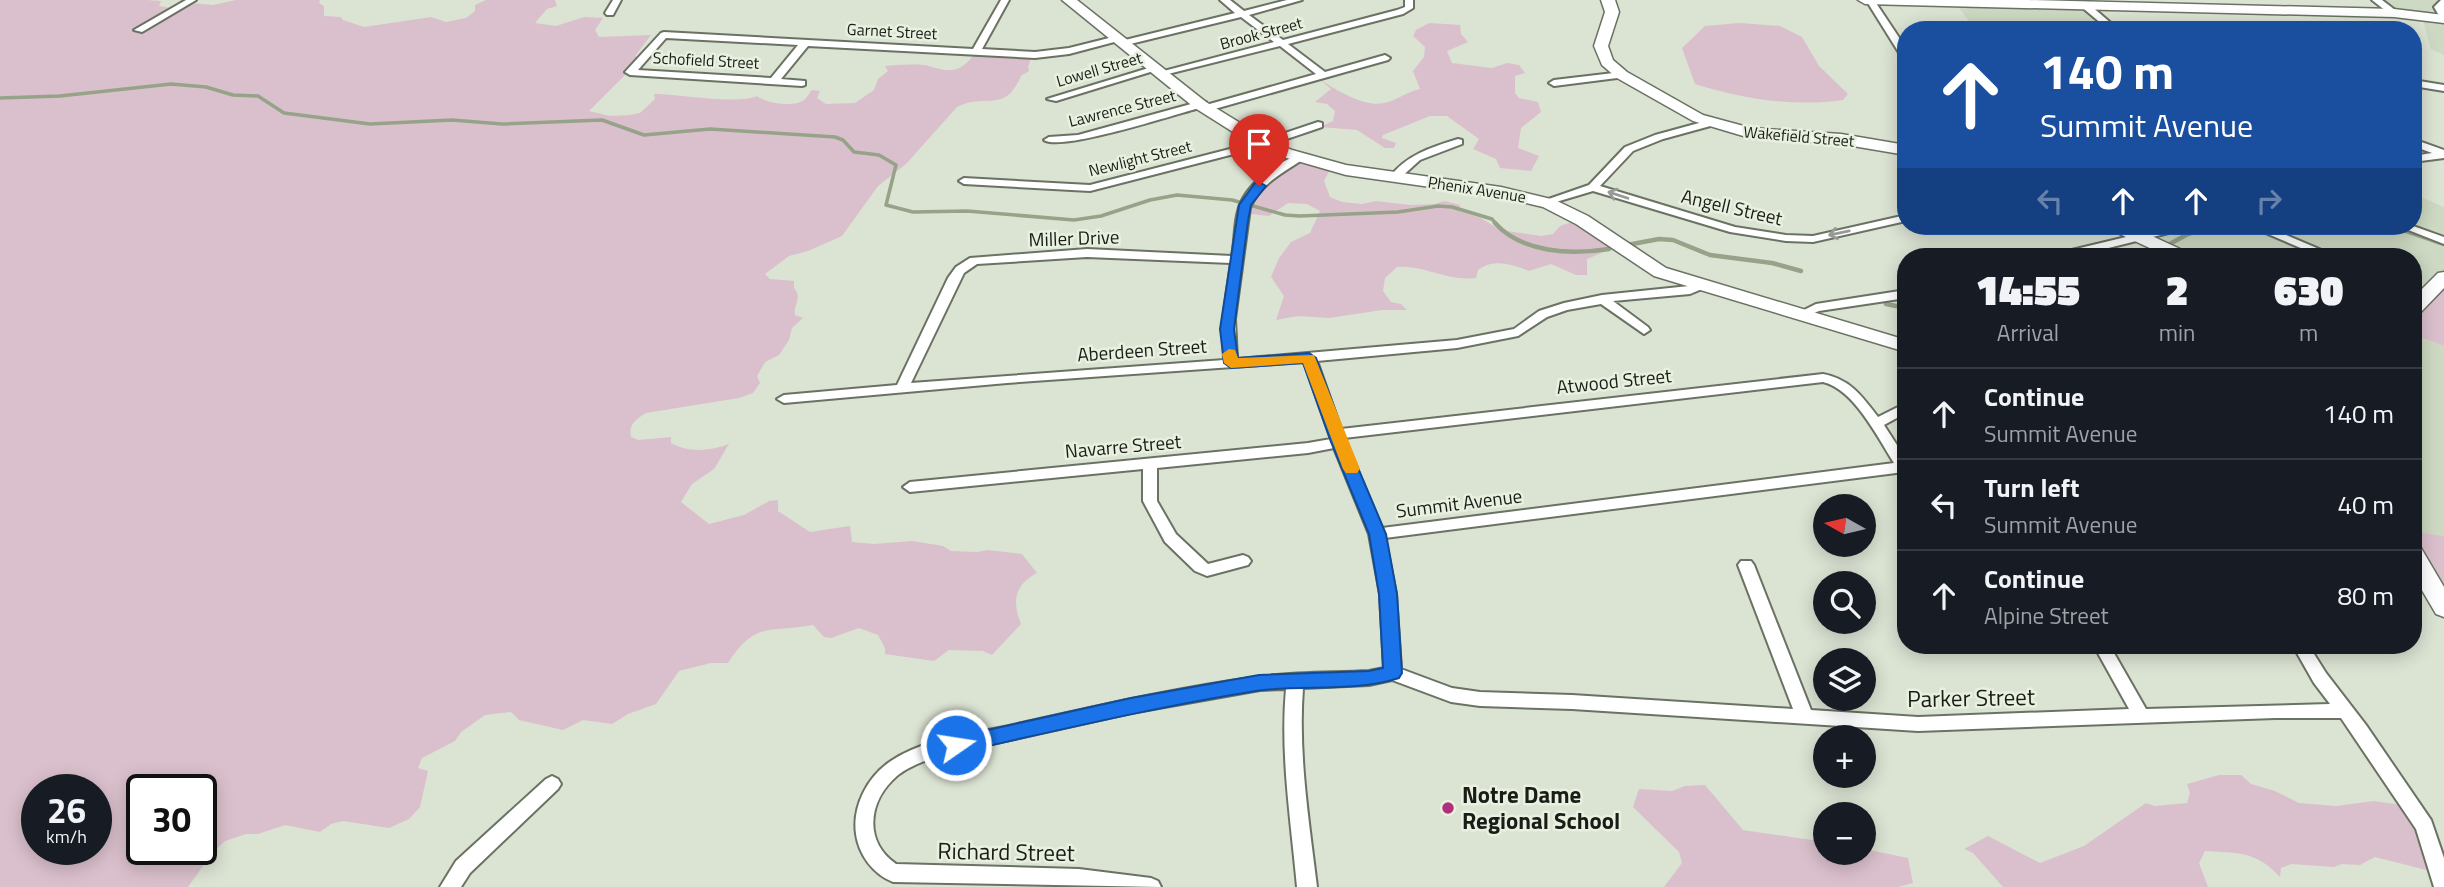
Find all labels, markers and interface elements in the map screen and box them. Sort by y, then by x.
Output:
street label: Brook Street [1217,10,1305,56]
street label: Garnet Street [846,17,938,45]
text: 140 m [2040,33,2174,108]
street label: Schofield Street [652,45,760,75]
street label: Lowell Street [1053,45,1145,93]
icon: ahead [1925,49,2016,140]
street label: Lawrence Street [1066,83,1178,133]
text: Summit Avenue [2040,101,2253,149]
pin [1229,114,1289,186]
street label: Wakefield Street [1743,119,1856,153]
icon: arrive [1240,125,1278,163]
street label: Newlight Street [1086,134,1194,182]
street label: Phenix Avenue [1426,169,1528,209]
street label: Angell Street [1679,181,1786,232]
icon: left [2031,182,2069,220]
icon: ahead [2104,182,2142,220]
icon: ahead [2177,182,2215,220]
icon: right [2250,182,2288,220]
one-way arrow [1608,188,1630,200]
street label: Miller Drive [1028,221,1120,254]
one-way arrow [1828,227,1851,241]
text: 14:55 [1976,257,2080,321]
text: 2 [2166,257,2189,321]
text: 630 [2274,257,2343,321]
text: Arrival [1997,315,2059,350]
text: min [2159,315,2195,350]
text: m [2299,315,2318,350]
street label: Aberdeen Street [1076,330,1208,368]
street label: Atwood Street [1555,360,1673,401]
text: Continue [1984,377,2084,416]
text: 140 m [2323,394,2394,433]
icon: ahead [1925,395,1963,433]
text: Summit Avenue [1984,416,2137,451]
street label: Navarre Street [1064,426,1183,465]
text: Turn left [1984,468,2079,507]
street label: Summit Avenue [1394,480,1524,525]
text: 40 m [2337,485,2394,524]
icon: left [1925,486,1963,524]
north arrow [1813,494,1876,556]
map controls [1813,494,1876,865]
text: Summit Avenue [1984,507,2137,542]
text: Continue [1984,559,2084,598]
button: search [1813,571,1876,634]
text: 80 m [2337,576,2394,615]
icon: ahead [1925,577,1963,615]
text: Alpine Street [1984,598,2109,633]
button: layers [1813,648,1876,711]
street label: Parker Street [1907,679,2035,716]
position arrow [919,708,993,782]
button: + [1813,725,1876,788]
speed limit sign: 30 [126,774,217,865]
place label: Notre Dame Regional School [1462,777,1620,838]
text: 26 [47,783,86,837]
marker: Notre Dame Regional School [1440,800,1456,816]
button: − [1813,802,1876,865]
text: km/h [46,823,87,850]
street label: Richard Street [937,833,1075,870]

